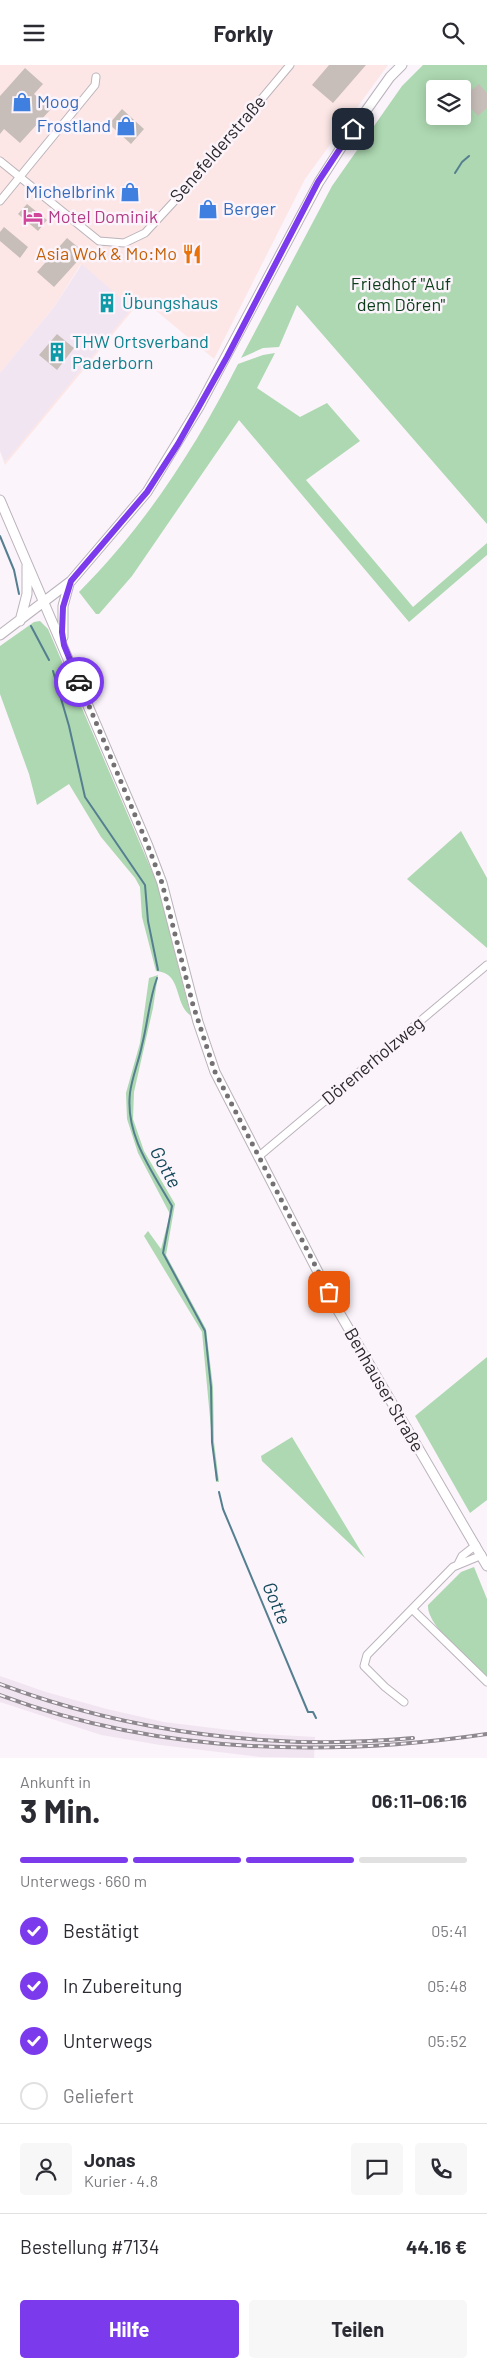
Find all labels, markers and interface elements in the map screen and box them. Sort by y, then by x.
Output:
icon: menu [20,19,48,47]
icon: search [439,19,467,47]
text: Forkly [214,20,273,46]
map controls [426,80,471,125]
button: layers [426,80,471,125]
place label: Moog [37,90,79,112]
street label: Senefelderstraße [165,90,270,206]
shop icon: Moog [11,91,33,113]
pin [332,108,374,150]
place label: Frostland [37,114,111,136]
shop icon: Frostland [115,115,137,137]
icon: home [339,115,367,143]
place label: Michelbrink [25,180,115,202]
shop icon: Michelbrink [119,181,141,203]
place label: Berger [223,197,276,219]
shop icon: Berger [197,198,219,220]
place label: Motel Dominik [48,205,158,227]
hotel icon: Motel Dominik [22,206,44,228]
place label: Asia Wok & Mo:Mo [36,242,177,264]
restaurant icon: Asia Wok & Mo:Mo [181,243,203,265]
park label: Friedhof "Auf dem Dören" [351,272,451,315]
place label: Übungshaus [122,291,218,313]
building icon: Übungshaus [96,292,118,314]
place label: THW Ortsverband Paderborn [72,330,209,373]
building icon: THW Ortsverband Paderborn [46,341,68,363]
courier [54,657,104,707]
icon: car [65,668,93,696]
street label: Dörenerholzweg [317,1011,428,1109]
water label: Gotte [146,1142,187,1192]
pin [308,1271,350,1313]
icon: bag [315,1278,343,1306]
street label: Benhauser Straße [340,1323,429,1456]
water label: Gotte [258,1578,297,1628]
text: Ankunft in [20,1772,91,1791]
text: 06:11–06:16 [372,1789,467,1812]
text: 3 Min. [20,1791,101,1829]
text: Unterwegs · 660 m [20,1871,147,1890]
icon: check [20,1917,48,1945]
text: Bestätigt [63,1919,139,1942]
text: 05:41 [431,1921,467,1940]
icon: check [20,1972,48,2000]
text: In Zubereitung [63,1974,182,1997]
text: 05:48 [427,1976,467,1995]
icon: check [20,2027,48,2055]
text: Unterwegs [63,2029,152,2052]
text: 05:52 [428,2031,467,2050]
text: Geliefert [63,2084,134,2107]
button: person [20,2143,72,2195]
button: chat [351,2143,403,2195]
button: phone [415,2143,467,2195]
text: Jonas [84,2148,136,2171]
text: Kurier · 4.8 [84,2171,158,2190]
text: Bestellung #7134 [20,2235,159,2258]
text: 44.16 € [406,2235,467,2258]
button: Hilfe [20,2300,239,2358]
button: Teilen [249,2300,467,2358]

